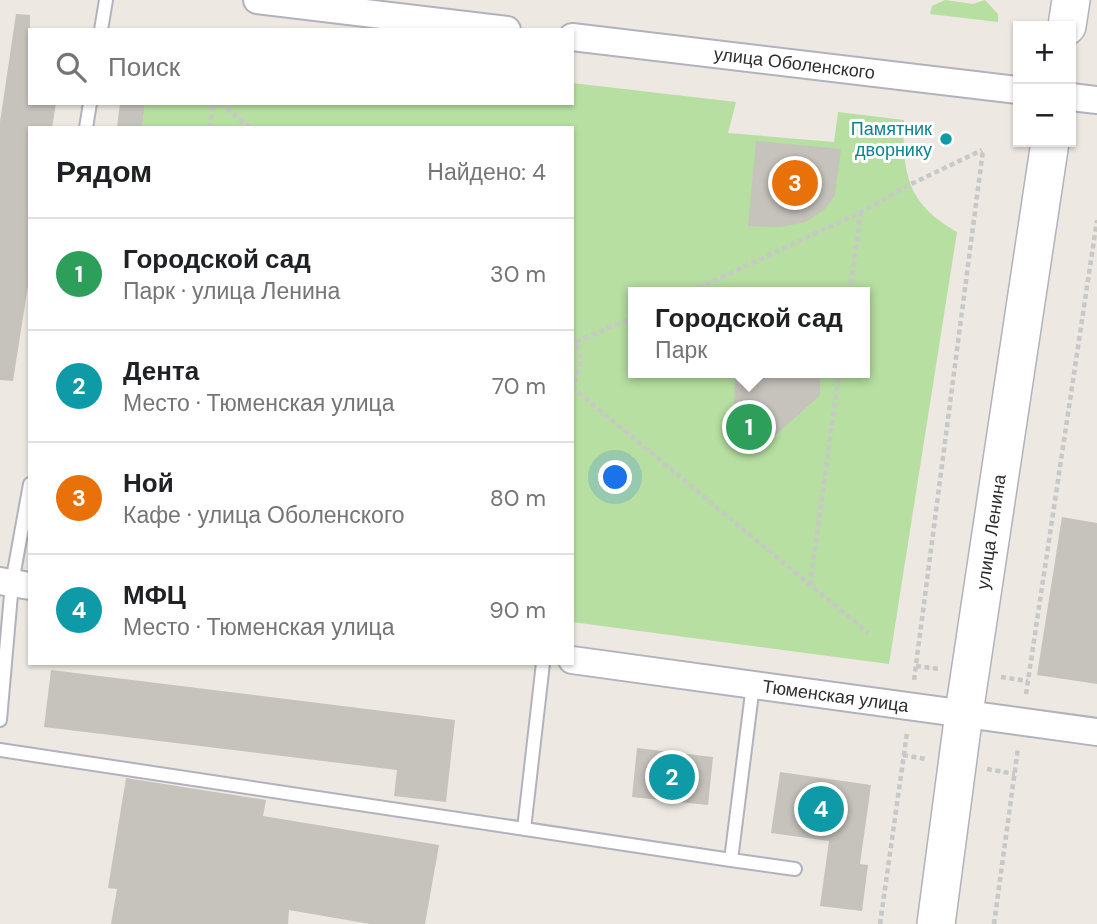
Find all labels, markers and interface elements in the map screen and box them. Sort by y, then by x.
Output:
map controls [1013,21,1076,147]
button: + [1013,21,1076,84]
search box [28,28,574,105]
street label: улица Оболенского [713,42,876,85]
icon: search [52,48,90,86]
text: Поиск [108,50,180,84]
button: − [1013,84,1076,147]
place label: Памятник дворнику [851,117,932,162]
marker: Памятник дворнику [938,131,954,147]
text: Рядом [56,152,152,191]
text: Найдено: 4 [427,157,546,187]
pin: 3 [772,157,818,209]
text: Городской сад [123,242,311,276]
text: 1 [75,259,83,289]
text: 30 m [490,259,546,289]
text: Парк · улица Ленина [123,276,340,306]
popup [628,287,870,378]
text: Городской сад [655,301,843,335]
text: Парк [655,335,707,365]
text: Дента [123,354,199,388]
text: 2 [72,371,86,401]
text: 70 m [492,371,546,401]
text: Место · Тюменская улица [123,388,395,418]
pin: 1 [726,401,772,453]
your location [598,460,632,494]
text: Ной [123,466,174,500]
street label: улица Ленина [971,472,1012,591]
text: 3 [72,483,86,513]
text: 80 m [490,483,546,513]
text: Кафе · улица Оболенского [123,500,405,530]
text: МФЦ [123,578,186,612]
text: 4 [72,595,86,625]
text: 90 m [489,595,546,625]
text: Место · Тюменская улица [123,612,395,642]
street label: Тюменская улица [761,674,911,718]
pin: 2 [649,751,695,803]
pin: 4 [798,783,844,835]

